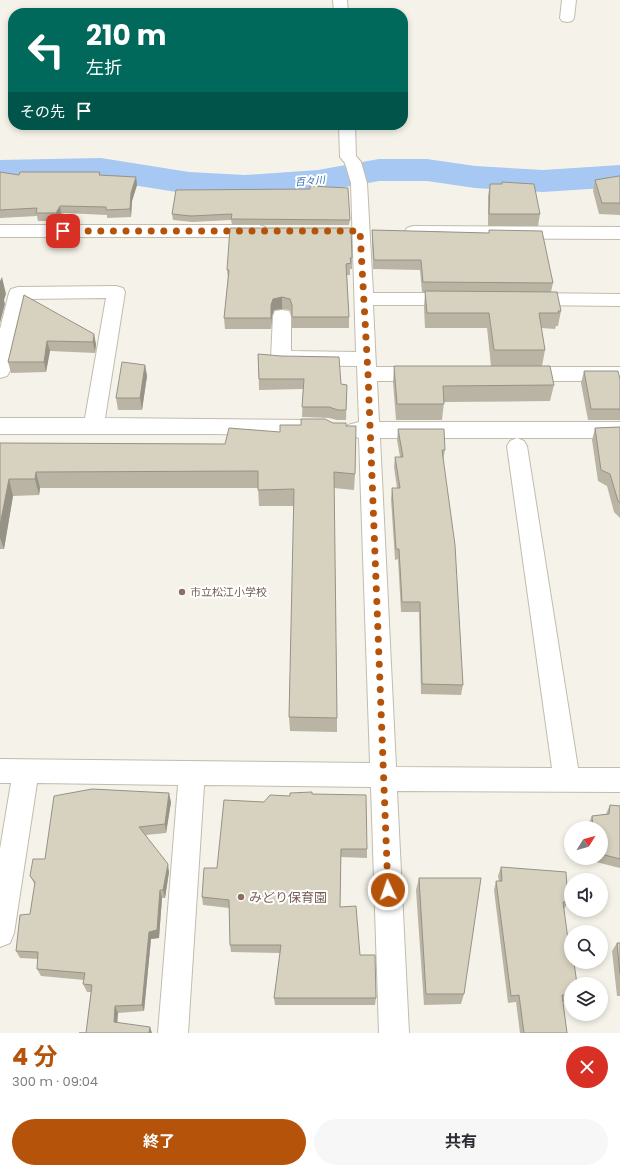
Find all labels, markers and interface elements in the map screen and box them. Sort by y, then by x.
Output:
text: 210 m [86,16,166,55]
icon: left [20,24,72,76]
text: 左折 [86,55,122,80]
icon: arrive [73,100,95,122]
text: その先 [20,101,65,122]
water label: 百々川 [294,172,327,190]
pin [46,214,80,248]
icon: arrive [52,220,74,242]
place label: 市立松江小学校 [190,584,267,600]
marker: 市立松江小学校 [177,587,187,597]
north arrow [564,821,608,865]
map controls [564,821,608,1021]
position arrow [367,869,409,911]
button: sound [564,873,608,917]
place label: みどり保育園 [249,888,327,907]
marker: みどり保育園 [236,892,246,902]
button: search [564,925,608,969]
button: layers [564,977,608,1021]
text: 4 分 [12,1040,57,1073]
button: close [566,1046,608,1088]
text: 300 m · 09:04 [12,1072,98,1091]
button: 終了 [12,1119,306,1165]
button: 共有 [314,1119,608,1165]

